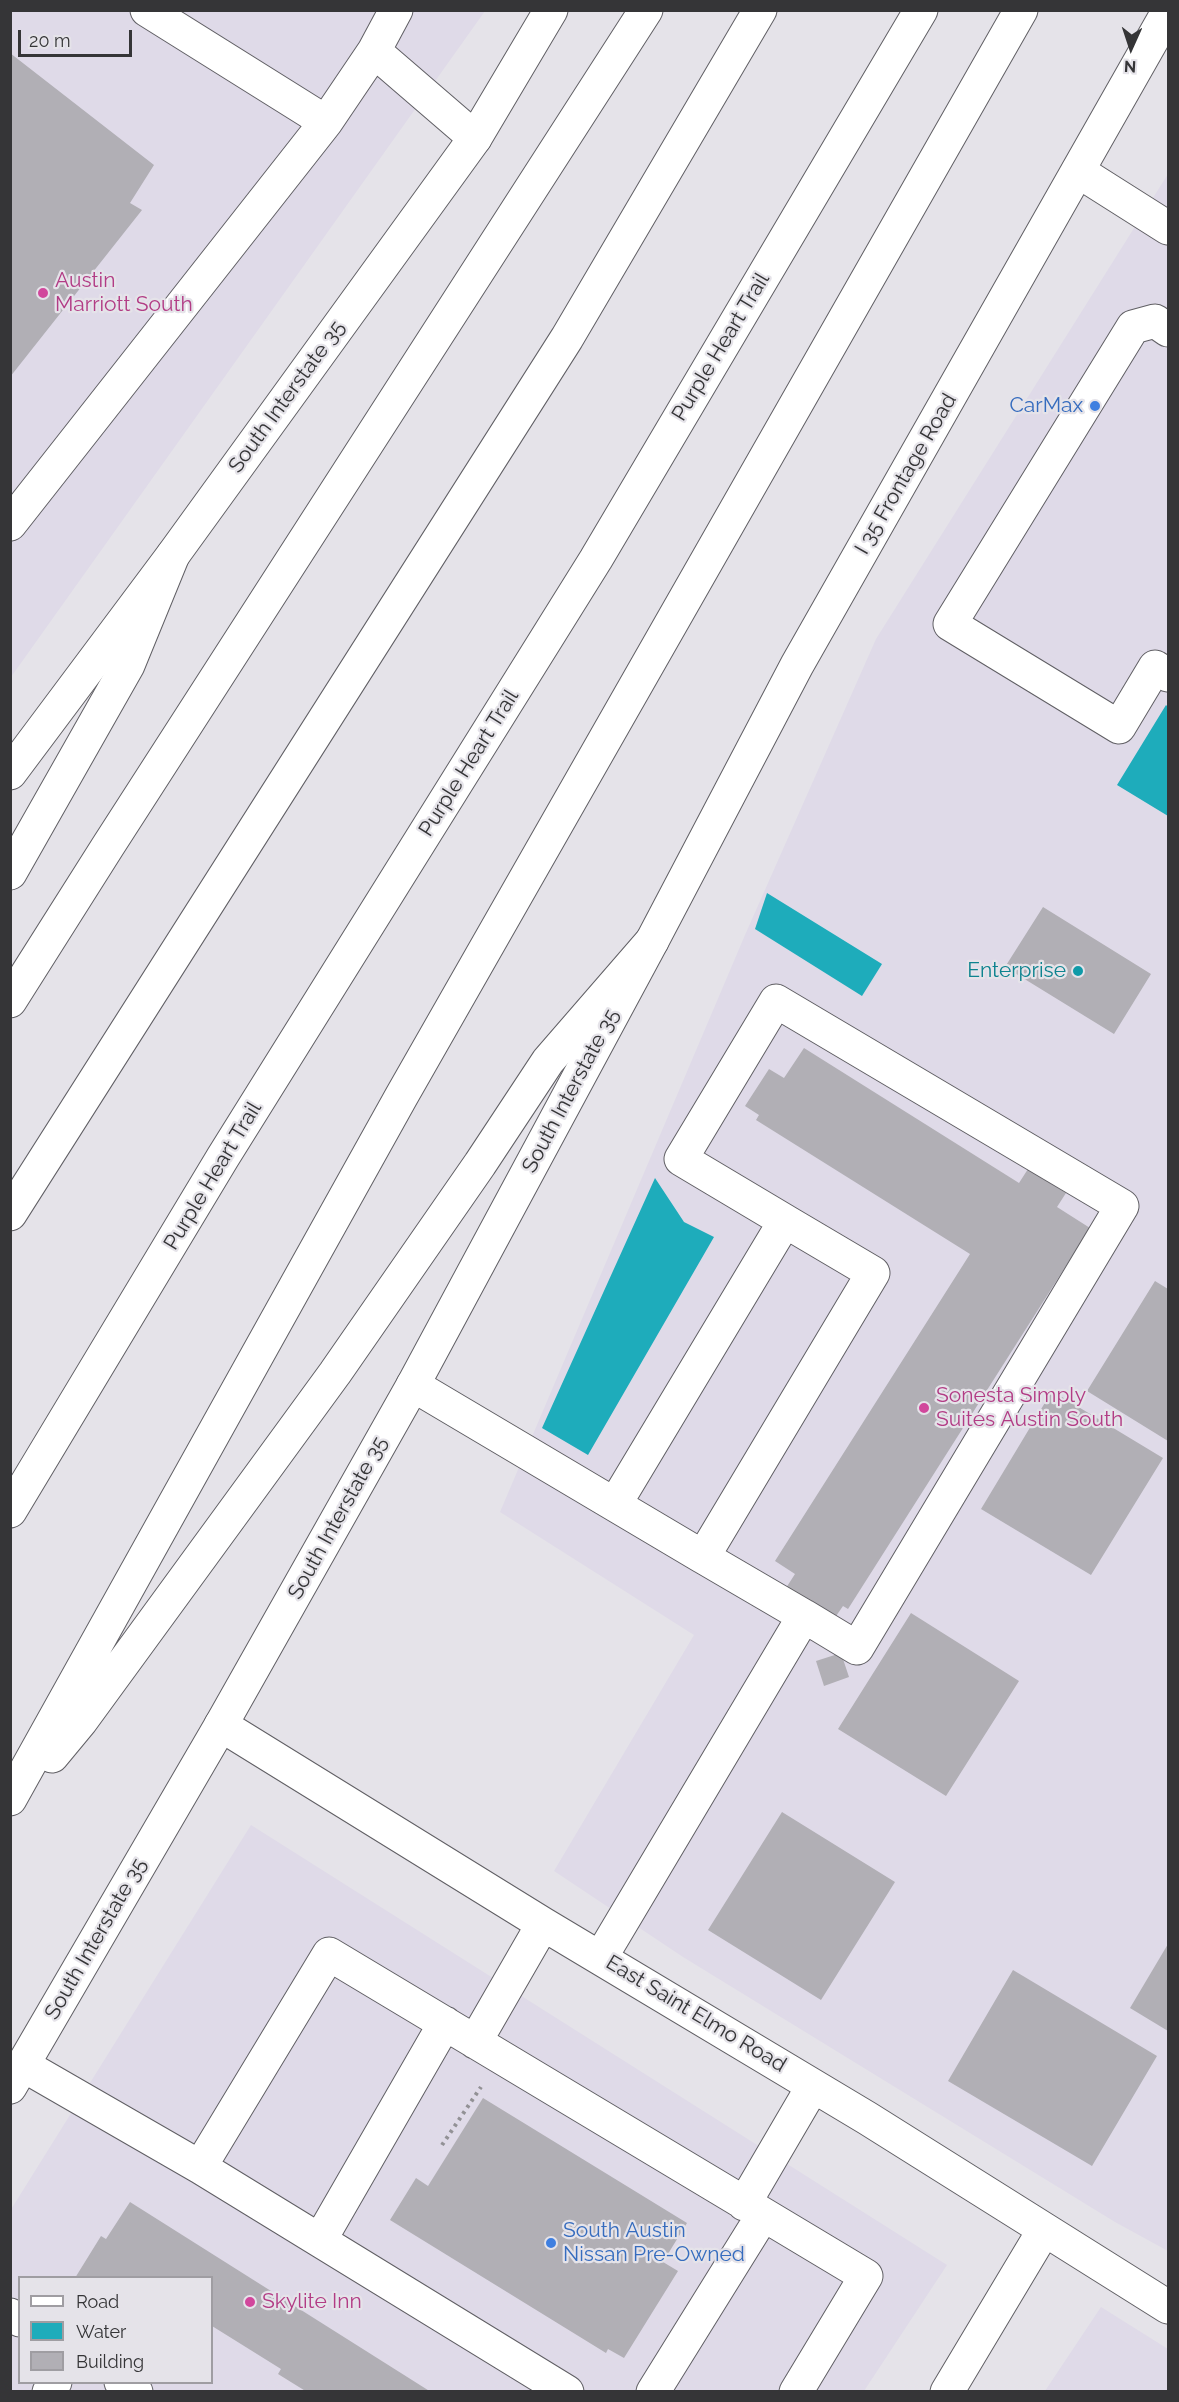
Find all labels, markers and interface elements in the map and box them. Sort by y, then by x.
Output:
scale bar [21,18,135,56]
north arrow [1101,18,1161,78]
text: 20 m [29,30,71,51]
text: N [1123,57,1137,76]
place label: Austin Marriott South [55,268,193,318]
street label: Purple Heart Trail [667,268,775,426]
marker: Austin Marriott South [36,286,50,300]
street label: South Interstate 35 [223,316,351,478]
street label: I 35 Frontage Road [850,389,962,559]
place label: CarMax [1009,393,1083,419]
marker: CarMax [1088,399,1102,413]
street label: Purple Heart Trail [414,685,524,841]
place label: Enterprise [967,958,1066,984]
marker: Enterprise [1071,964,1085,978]
street label: South Interstate 35 [517,1005,625,1177]
street label: Purple Heart Trail [159,1097,267,1255]
place label: Sonesta Simply Suites Austin South [936,1383,1123,1433]
marker: Sonesta Simply Suites Austin South [917,1401,931,1415]
street label: South Interstate 35 [283,1432,393,1604]
street label: South Interstate 35 [40,1854,152,2024]
street label: East Saint Elmo Road [601,1950,791,2078]
place label: South Austin Nissan Pre-Owned [563,2218,745,2268]
marker: South Austin Nissan Pre-Owned [544,2236,558,2250]
legend [18,2276,213,2384]
place label: Skylite Inn [262,2289,362,2315]
text: Road [76,2291,119,2312]
marker: Skylite Inn [243,2295,257,2309]
text: Water [76,2321,126,2342]
text: Building [76,2351,144,2372]

